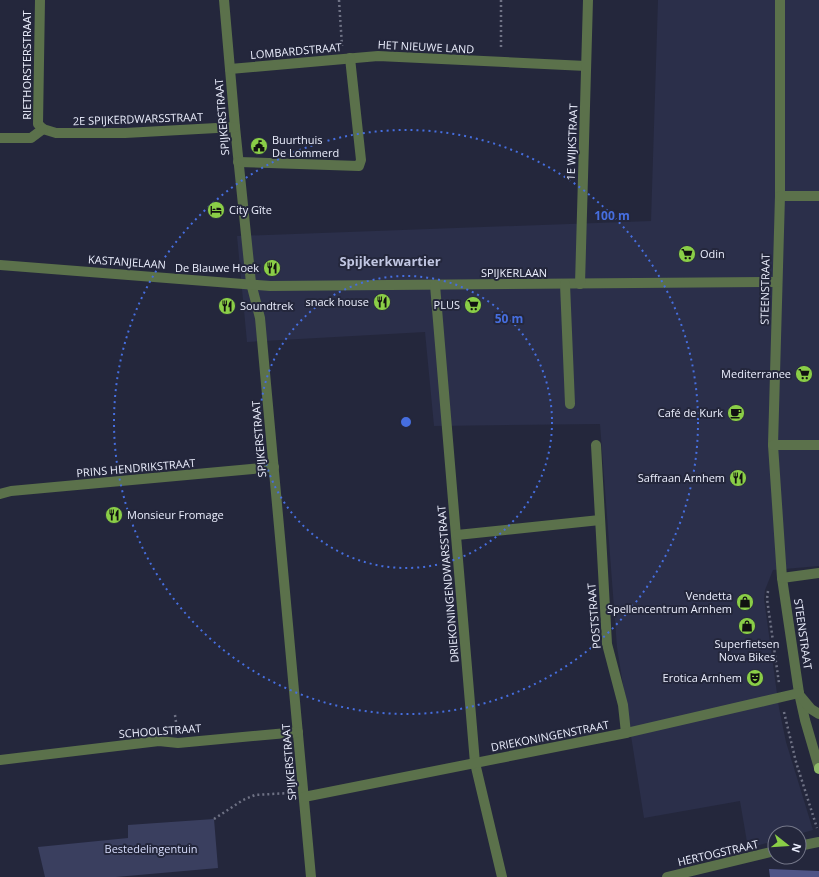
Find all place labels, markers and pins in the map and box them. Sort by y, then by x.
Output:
place label: Buurthuis De Lommerd [272,132,339,160]
public building icon: Buurthuis De Lommerd [249,136,269,156]
hotel icon: City Gîte [206,200,226,220]
place label: City Gîte [229,202,272,217]
supermarket icon: Odin [677,244,697,264]
place label: Odin [700,246,725,261]
restaurant icon: De Blauwe Hoek [262,258,282,278]
place label: De Blauwe Hoek [175,260,259,275]
restaurant icon: snack house [372,292,392,312]
place label: snack house [305,294,369,309]
supermarket icon: PLUS [463,295,483,315]
restaurant icon: Soundtrek [217,296,237,316]
place label: PLUS [434,297,460,312]
place label: Soundtrek [240,298,293,313]
supermarket icon: Mediterranee [794,364,814,384]
place label: Mediterranee [721,366,791,381]
cafe icon: Café de Kurk [726,403,746,423]
place label: Café de Kurk [658,405,723,420]
centre of rings [399,415,413,429]
restaurant icon: Saffraan Arnhem [728,468,748,488]
place label: Saffraan Arnhem [638,470,725,485]
restaurant icon: Monsieur Fromage [104,505,124,525]
place label: Monsieur Fromage [127,507,224,522]
place label: Vendetta Spellencentrum Arnhem [607,588,732,616]
shop icon: Vendetta Spellencentrum Arnhem [735,592,755,612]
shop icon: Superfietsen Nova Bikes [737,616,757,636]
place label: Superfietsen Nova Bikes [715,636,779,664]
theatre icon: Erotica Arnhem [745,668,765,688]
place label: Erotica Arnhem [663,670,742,685]

